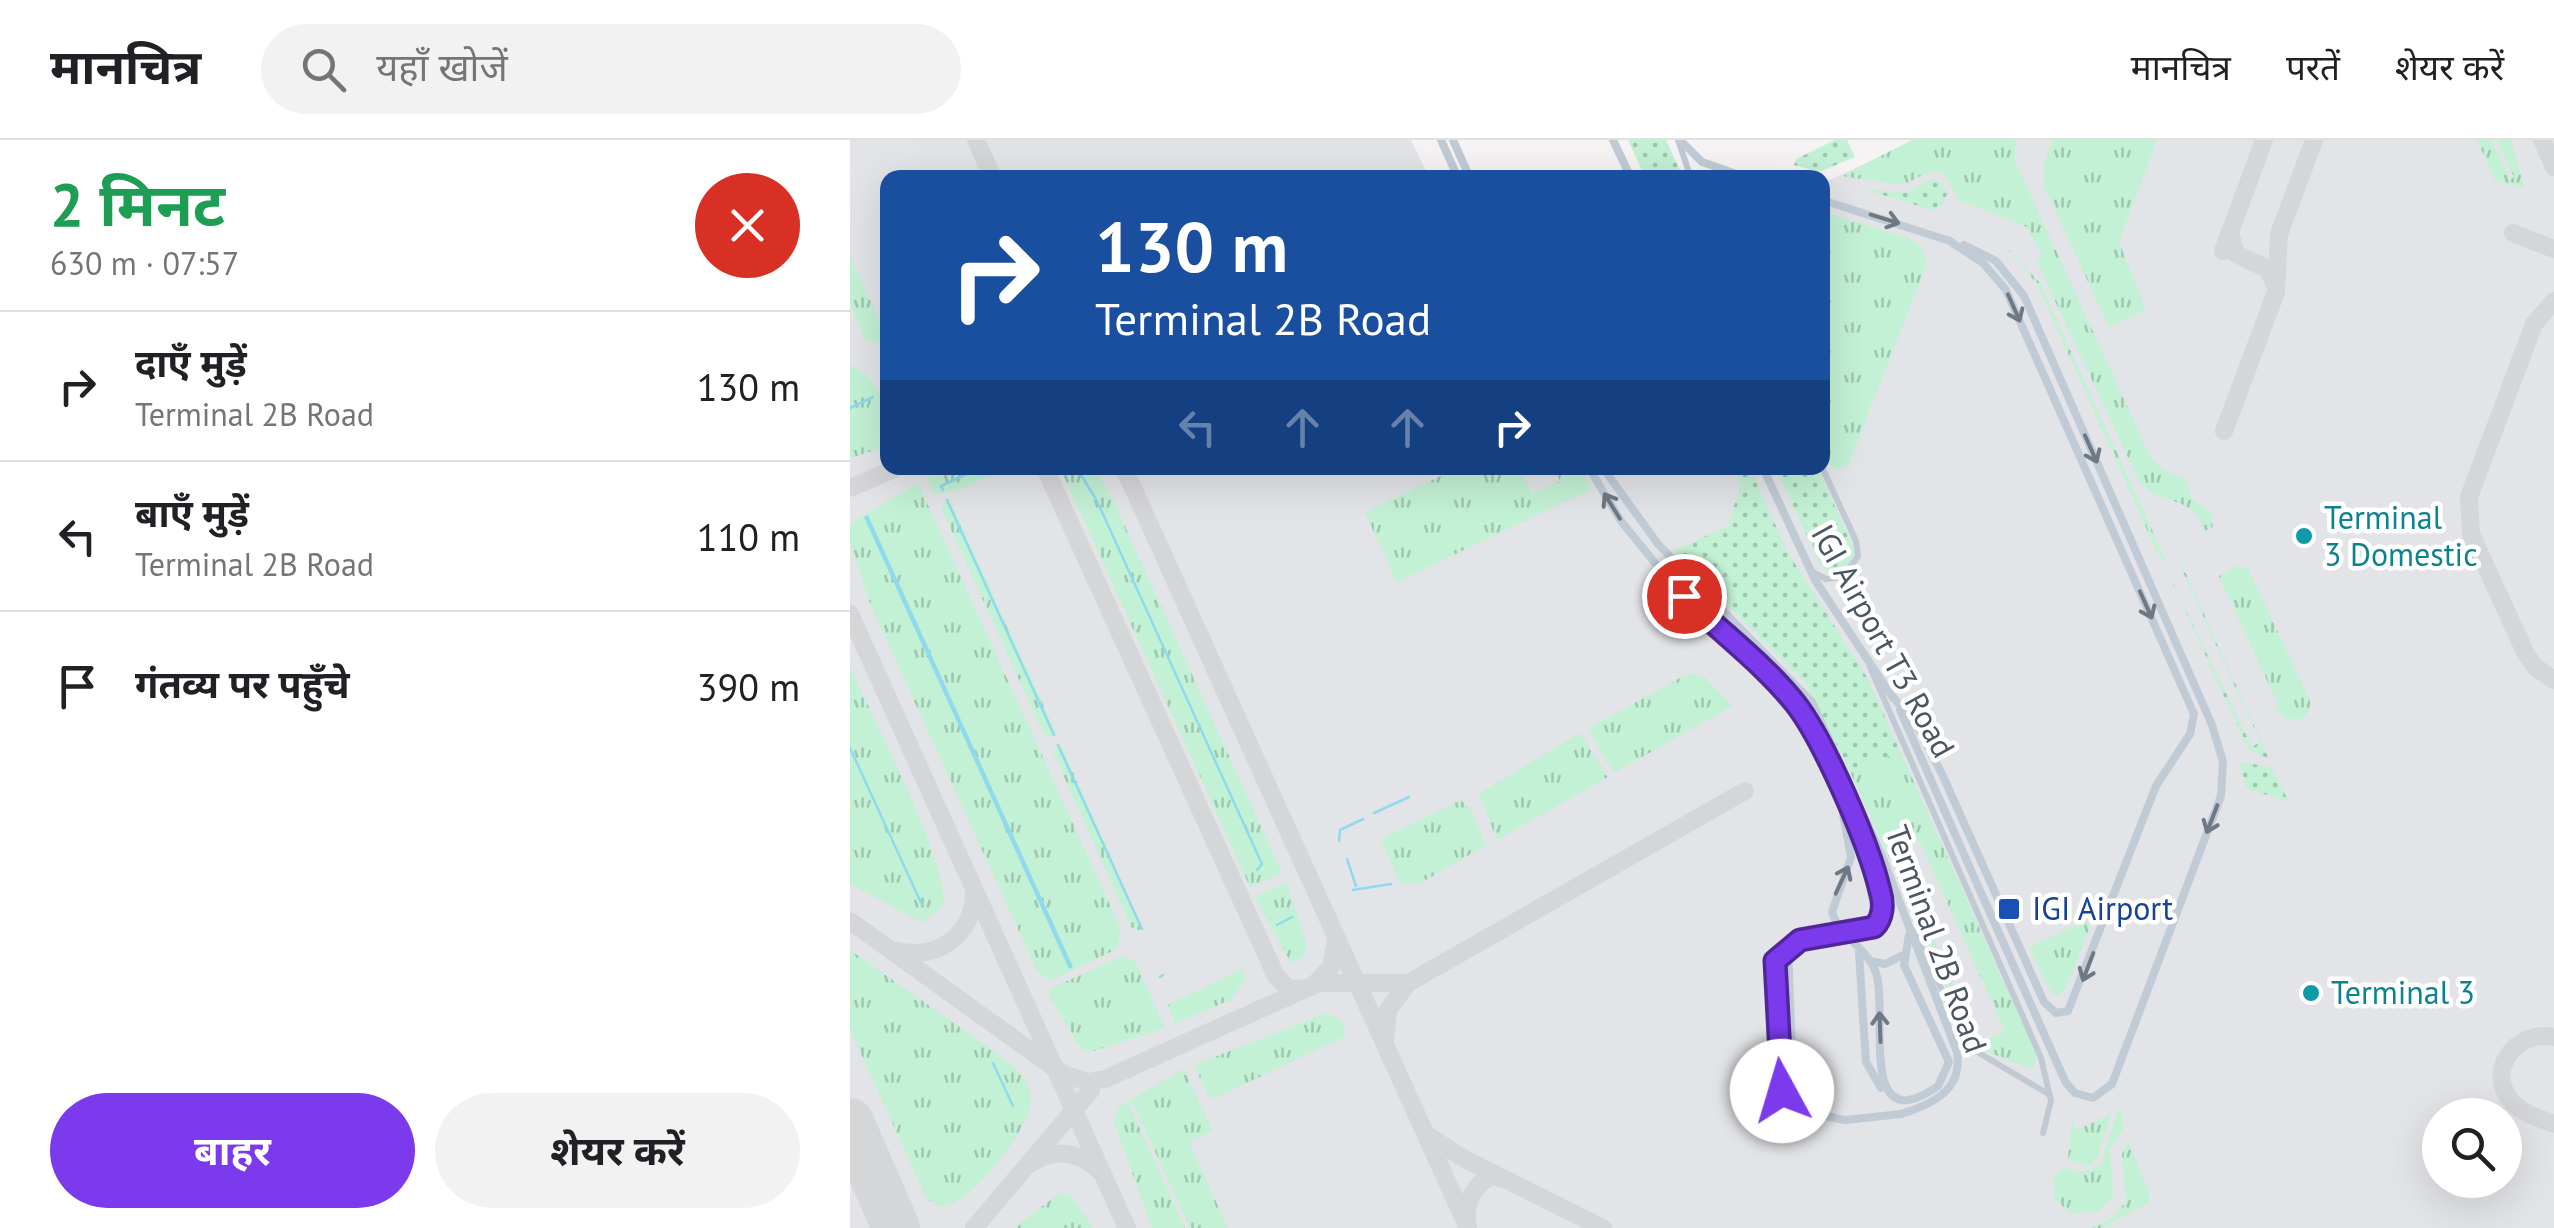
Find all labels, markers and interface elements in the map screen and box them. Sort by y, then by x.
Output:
search box [261,24,961,114]
text: मानचित्र [50,35,201,97]
icon: search [296,42,351,97]
text: यहाँ खोजें [376,42,508,91]
text: मानचित्र [2131,44,2231,90]
text: परतें [2286,44,2340,90]
text: शेयर करें [2395,44,2504,90]
text: 2 मिनट [50,165,225,243]
button: close [695,173,800,278]
text: 130 m [1095,201,1288,291]
icon: right [930,210,1060,340]
one-way arrow [1869,211,1901,229]
text: 630 m · 07:57 [50,242,239,284]
text: Terminal 2B Road [1095,289,1431,347]
one-way arrow [2006,292,2024,323]
text: दाएँ मुड़ें [135,338,247,387]
icon: right [50,359,105,414]
text: 130 m [697,362,800,411]
text: Terminal 2B Road [135,393,374,435]
icon: left [1170,400,1225,455]
icon: ahead [1275,400,1330,455]
icon: ahead [1380,400,1435,455]
icon: right [1485,400,1540,455]
one-way arrow [2083,433,2101,464]
text: बाएँ मुड़ें [135,488,249,537]
one-way arrow [1602,493,1623,521]
place label: Terminal 3 Domestic [2324,496,2478,575]
icon: left [50,509,105,564]
text: 110 m [697,512,800,561]
street label: IGI Airport T3 Road [1802,517,1965,764]
marker: Terminal 3 Domestic [2293,525,2315,547]
text: Terminal 2B Road [135,543,374,585]
pin [1642,554,1727,639]
icon: arrive [1657,569,1712,624]
one-way arrow [2138,589,2156,620]
icon: arrive [50,659,105,714]
text: गंतव्य पर पहुँचे [135,659,350,708]
text: 390 m [697,662,800,711]
one-way arrow [2202,803,2220,834]
street label: Terminal 2B Road [1876,819,1998,1058]
one-way arrow [1833,866,1852,896]
place label: IGI Airport [2032,887,2173,929]
marker: IGI Airport [1996,896,2022,922]
one-way arrow [2078,951,2096,981]
place label: Terminal 3 [2331,971,2475,1013]
marker: Terminal 3 [2300,982,2322,1004]
one-way arrow [1870,1011,1889,1043]
position arrow [1730,1039,1834,1143]
button: बाहर [50,1093,415,1208]
button: शेयर करें [435,1093,800,1208]
map controls [2422,1098,2522,1198]
button: search [2422,1098,2522,1198]

